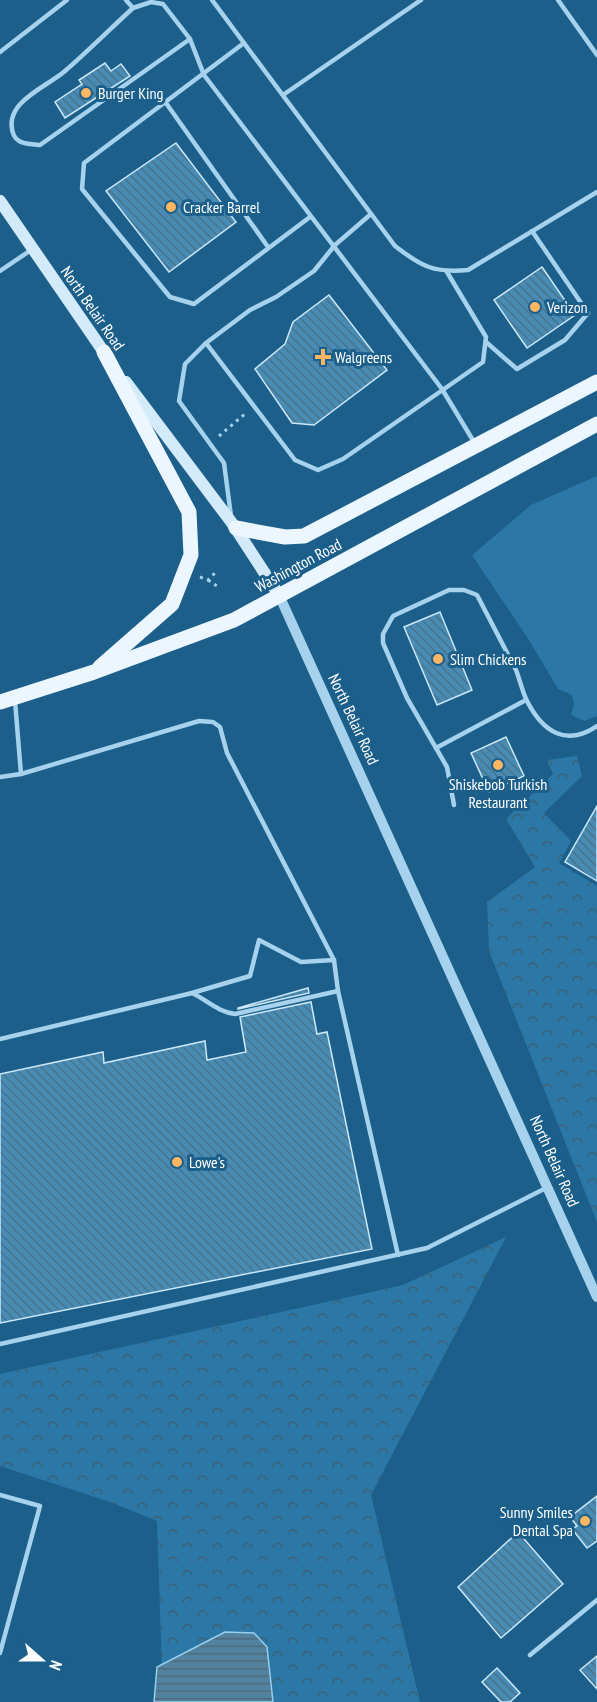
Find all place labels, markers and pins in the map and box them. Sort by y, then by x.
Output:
place label: Burger King [98,83,163,103]
marker: Burger King [79,86,93,100]
place label: Cracker Barrel [183,197,260,217]
marker: Cracker Barrel [164,200,178,214]
place label: Verizon [546,297,588,317]
marker: Verizon [528,300,542,314]
place label: Walgreens [335,347,392,367]
marker: Walgreens [316,350,330,364]
place label: Slim Chickens [450,649,526,669]
marker: Slim Chickens [431,652,445,666]
marker: Shiskebob Turkish Restaurant [491,758,505,772]
place label: Shiskebob Turkish Restaurant [449,774,547,812]
place label: Lowe's [189,1152,225,1172]
marker: Lowe's [170,1155,184,1169]
place label: Sunny Smiles Dental Spa [500,1502,573,1540]
marker: Sunny Smiles Dental Spa [578,1514,592,1528]

